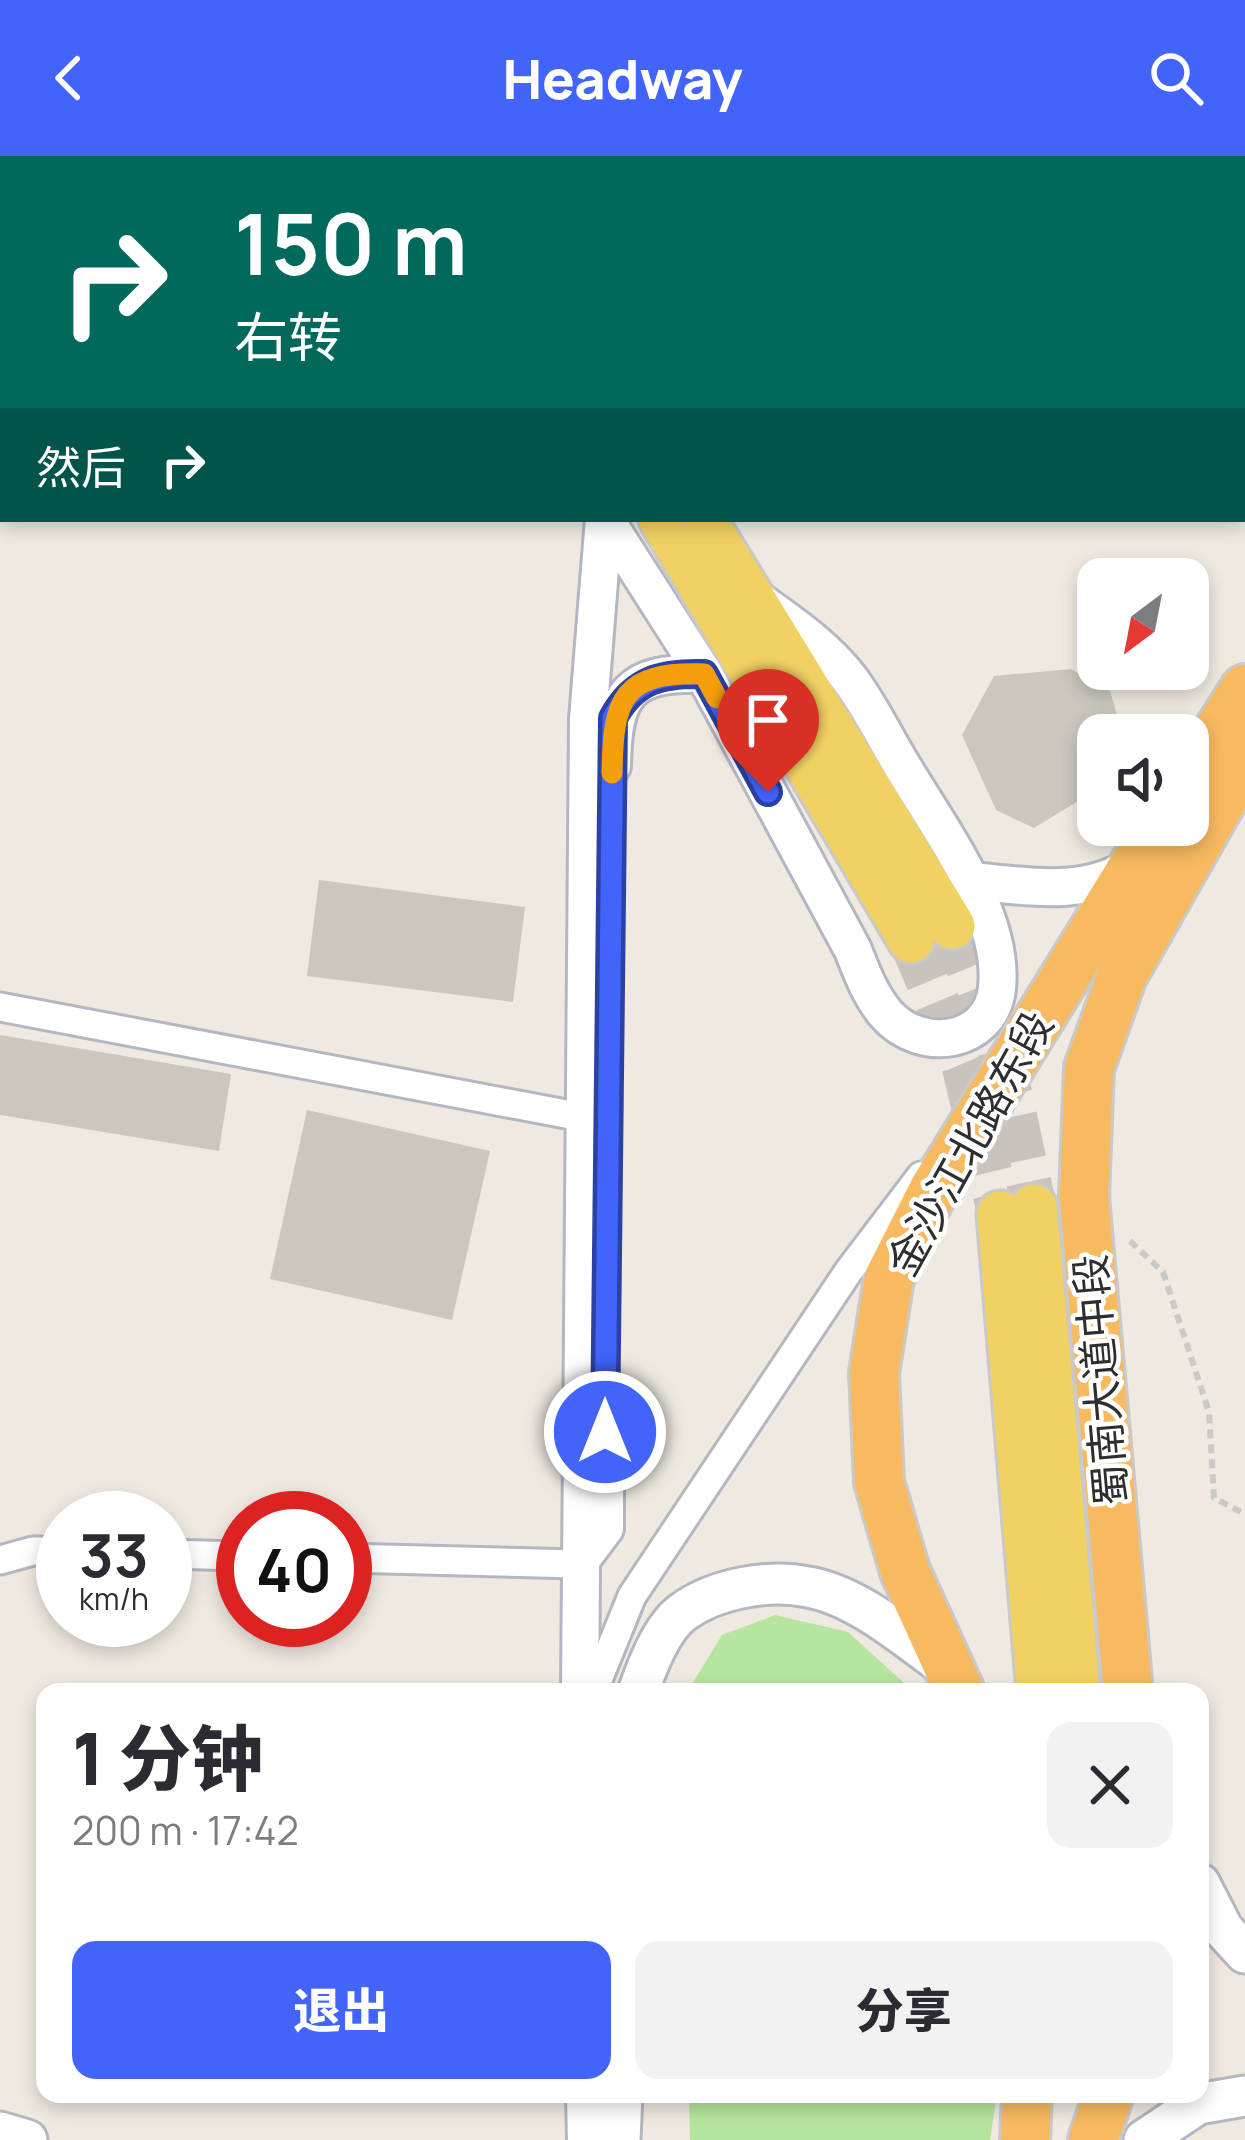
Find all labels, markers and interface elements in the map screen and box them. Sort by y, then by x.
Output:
text: Headway [502,41,743,115]
icon: back [36,45,102,111]
icon: search [1143,45,1209,111]
text: 150 m [234,185,468,300]
icon: right [36,204,192,360]
text: 右转 [234,299,342,373]
icon: right [150,432,216,498]
text: 然后 [36,436,126,498]
north arrow [1077,558,1209,690]
map controls [1077,558,1209,846]
pin [717,669,819,792]
icon: arrive [735,687,801,753]
button: sound [1077,714,1209,846]
street label: 金沙江北路东段 [872,1000,1066,1286]
street label: 蜀南大道中段 [1060,1252,1140,1508]
position arrow [542,1369,668,1495]
speed limit sign: 40 [216,1491,372,1647]
text: 33 [79,1513,149,1595]
text: km/h [79,1578,149,1619]
text: 1 分钟 [72,1708,263,1807]
button: close [1047,1722,1173,1848]
text: 200 m · 17:42 [72,1803,299,1857]
button: 退出 [72,1941,611,2079]
button: 分享 [635,1941,1173,2079]

